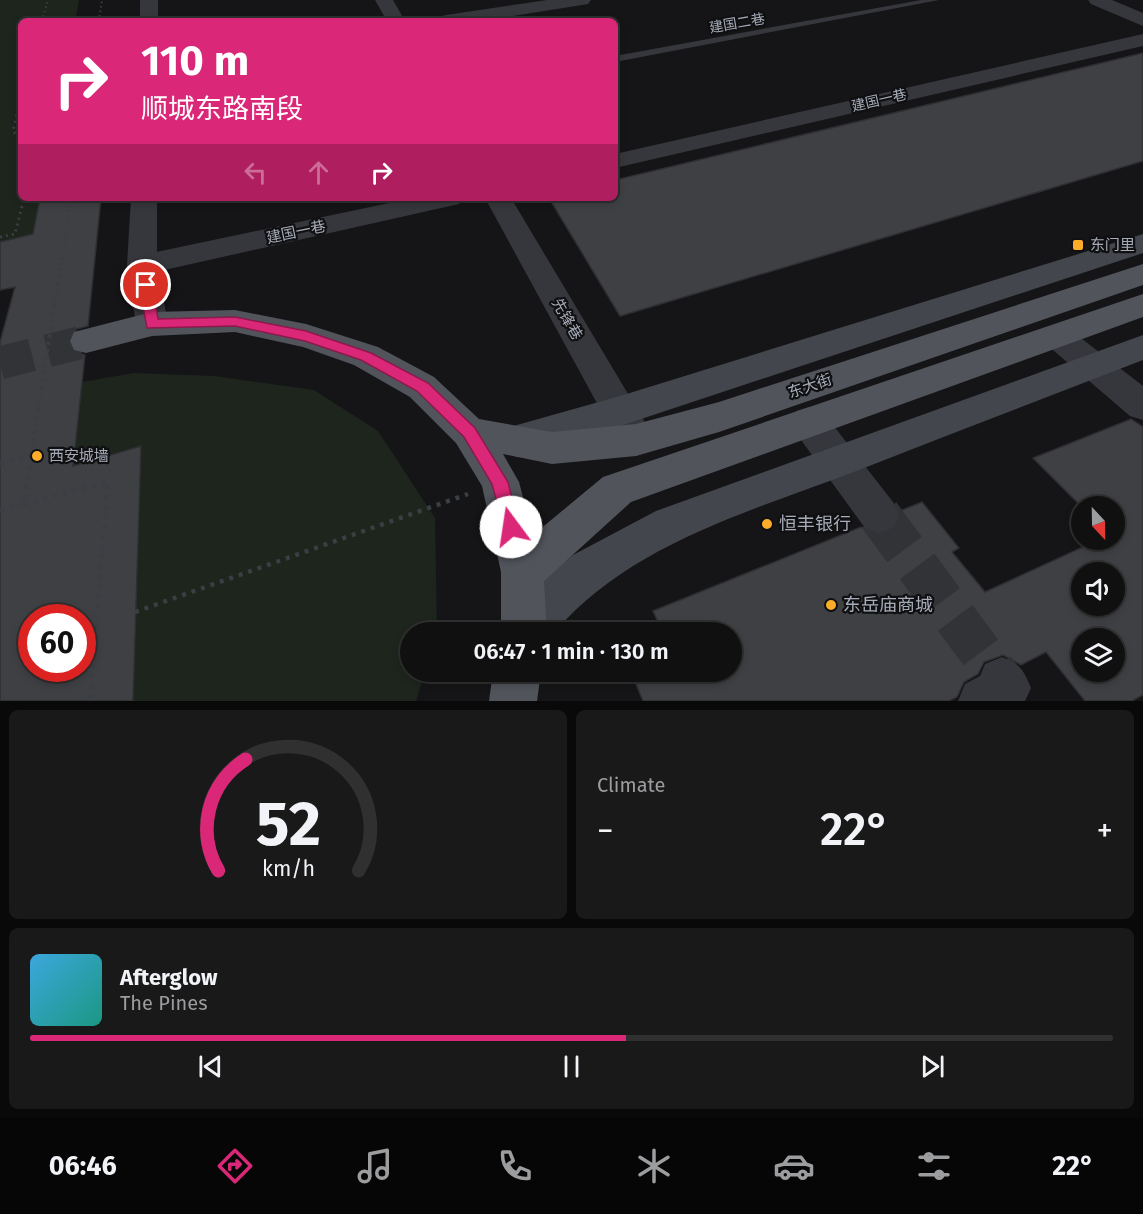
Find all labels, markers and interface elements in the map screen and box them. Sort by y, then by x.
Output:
street label: 建国二巷 [708,10,766,37]
text: 110 m [141,36,249,86]
icon: right [42,42,120,120]
street label: 建国一巷 [850,86,908,115]
text: 顺城东路南段 [141,93,303,125]
icon: left [239,156,272,189]
icon: ahead [302,156,335,189]
icon: right [365,156,398,189]
street label: 建国一巷 [265,217,327,247]
place label: 东门里 [1090,236,1135,254]
marker: 东门里 [1071,238,1085,252]
pin [120,259,171,310]
icon: arrive [129,268,162,301]
street label: 先锋巷 [548,295,586,343]
street label: 东大街 [786,370,834,402]
place label: 西安城墙 [49,447,109,465]
marker: 西安城墙 [30,449,44,463]
position arrow [479,495,543,559]
north arrow [1071,496,1125,550]
map controls [1071,496,1125,682]
place label: 恒丰银行 [779,513,851,535]
marker: 恒丰银行 [760,517,774,531]
button: sound [1071,562,1125,616]
place label: 东岳庙商城 [843,594,933,616]
marker: 东岳庙商城 [824,598,838,612]
speed limit sign: 60 [18,604,96,682]
button: layers [1071,628,1125,682]
text: 06:47 · 1 min · 130 m [473,638,669,665]
text: Climate [597,773,665,797]
text: 52 [256,787,320,862]
text: 22° [820,803,890,857]
text: − [597,811,614,851]
text: + [1097,811,1113,851]
text: km/h [261,857,315,883]
text: Afterglow [120,964,217,991]
text: The Pines [120,991,207,1015]
icon: previous [194,1050,227,1083]
icon: pause [555,1050,588,1083]
icon: next [916,1050,949,1083]
icon: directions [214,1145,256,1187]
icon: music [354,1145,396,1187]
icon: phone [494,1145,536,1187]
icon: climate [633,1145,675,1187]
icon: car [773,1145,815,1187]
icon: filters [913,1145,955,1187]
text: 06:46 [49,1150,117,1182]
text: 22° [1052,1150,1094,1182]

